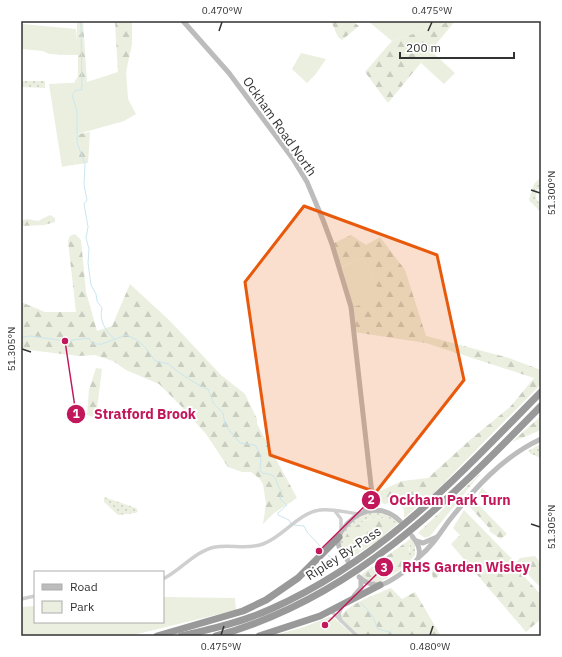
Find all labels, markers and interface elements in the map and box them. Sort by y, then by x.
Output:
text: 0.470°W [202,4,242,17]
text: 0.475°W [412,4,452,17]
scale bar [400,34,514,60]
text: 200 m [406,40,441,55]
street label: Ockham Road North [239,73,320,179]
text: 51.300°N [545,171,558,215]
text: 51.305°N [5,327,18,371]
callout: Stratford Brook [66,401,204,427]
text: Stratford Brook [94,405,197,423]
text: 1 [72,406,80,421]
callout: Ockham Park Turn [361,487,519,513]
text: Ockham Park Turn [389,491,511,509]
text: 2 [367,492,375,507]
text: 51.305°N [545,505,558,549]
street label: Ripley By-Pass [302,523,384,584]
callout: RHS Garden Wisley [374,554,538,580]
text: RHS Garden Wisley [402,558,530,576]
text: 3 [380,560,388,575]
legend [34,571,164,623]
text: Road [70,579,98,594]
text: Park [70,599,95,614]
text: 0.475°W [201,640,241,653]
text: 0.480°W [410,640,450,653]

